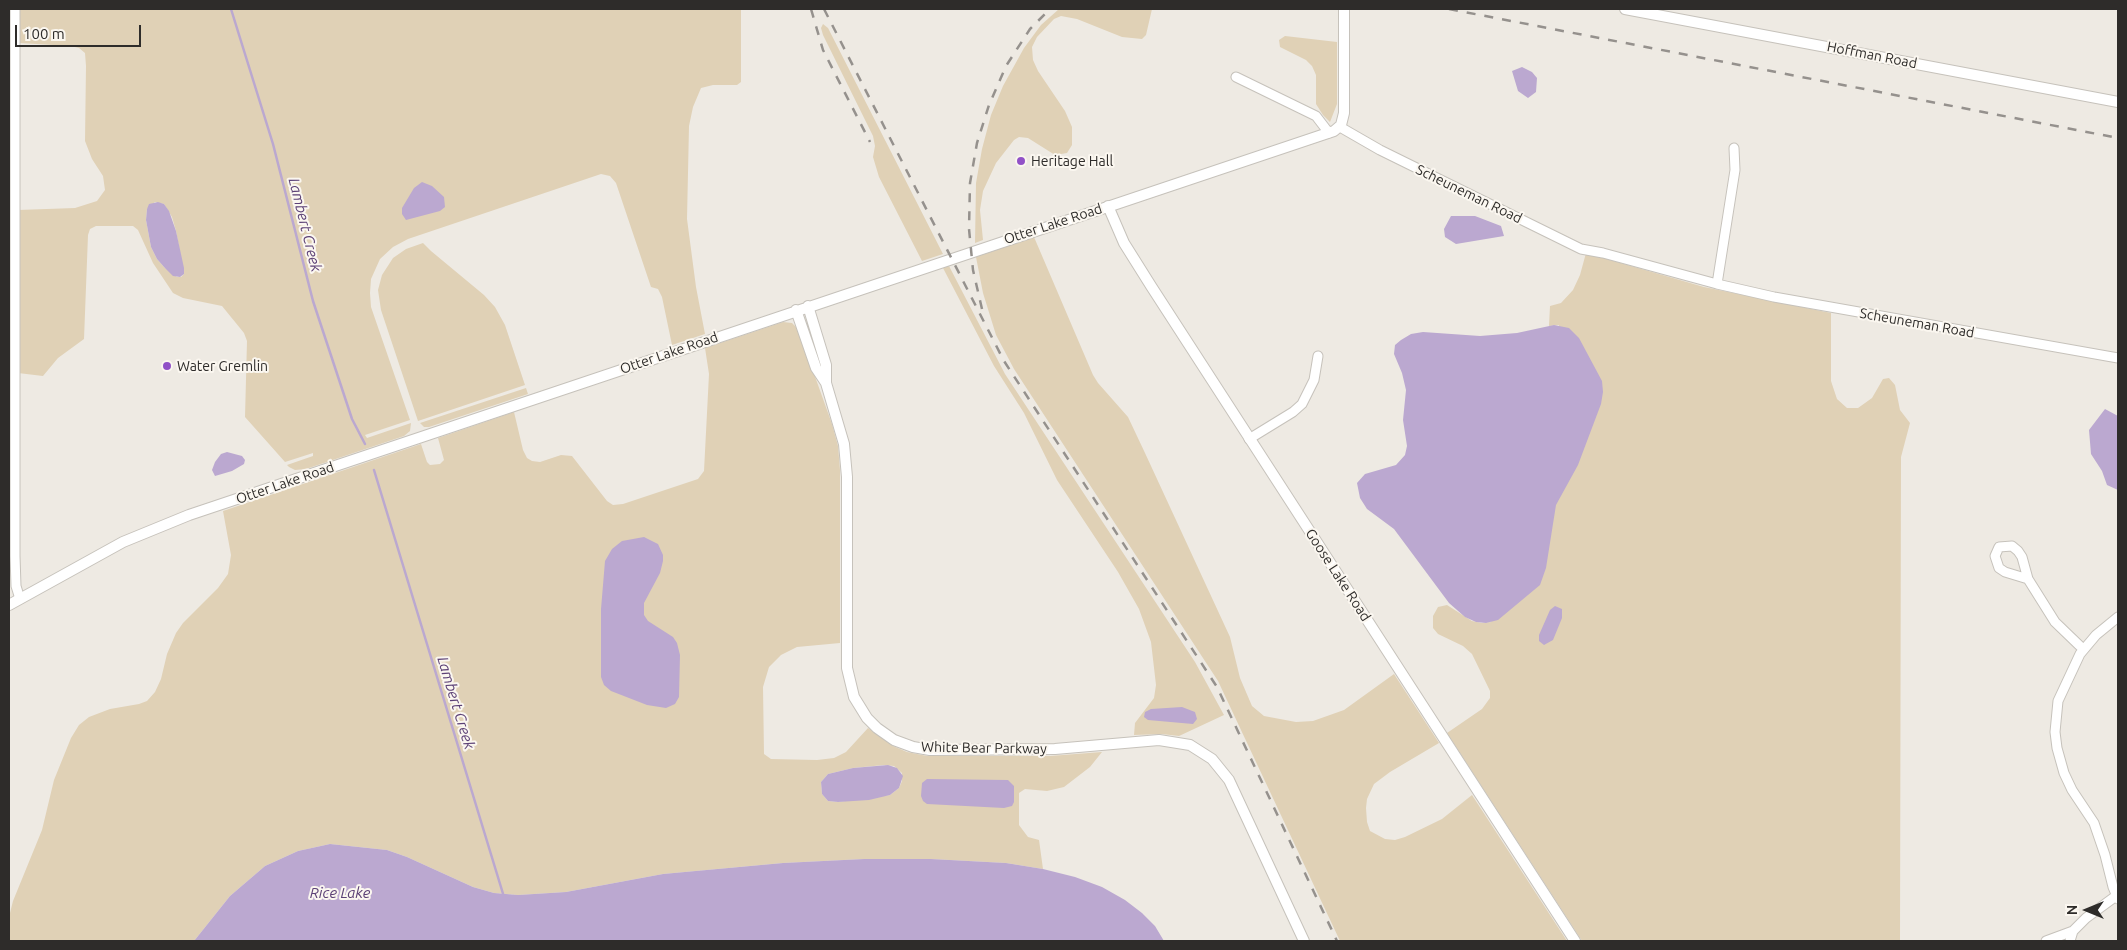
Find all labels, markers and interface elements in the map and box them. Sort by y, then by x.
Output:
scale bar [18,15,144,47]
text: 100 m [23,25,65,42]
street label: Hoffman Road [1826,38,1918,72]
place label: Heritage Hall [1031,153,1113,169]
marker: Heritage Hall [1015,155,1027,167]
street label: Scheuneman Road [1413,161,1525,227]
water label: Lambert Creek [285,176,325,274]
street label: Otter Lake Road [1002,200,1104,248]
street label: Scheuneman Road [1858,305,1976,341]
street label: Otter Lake Road [618,328,720,378]
place label: Water Gremlin [177,358,268,374]
marker: Water Gremlin [161,360,173,372]
street label: Otter Lake Road [234,458,336,508]
street label: Goose Lake Road [1302,526,1374,624]
water label: Lambert Creek [433,654,479,752]
street label: White Bear Parkway [921,739,1047,757]
water label: Rice Lake [310,884,370,902]
north arrow [2062,885,2112,935]
text: N [2064,905,2080,915]

